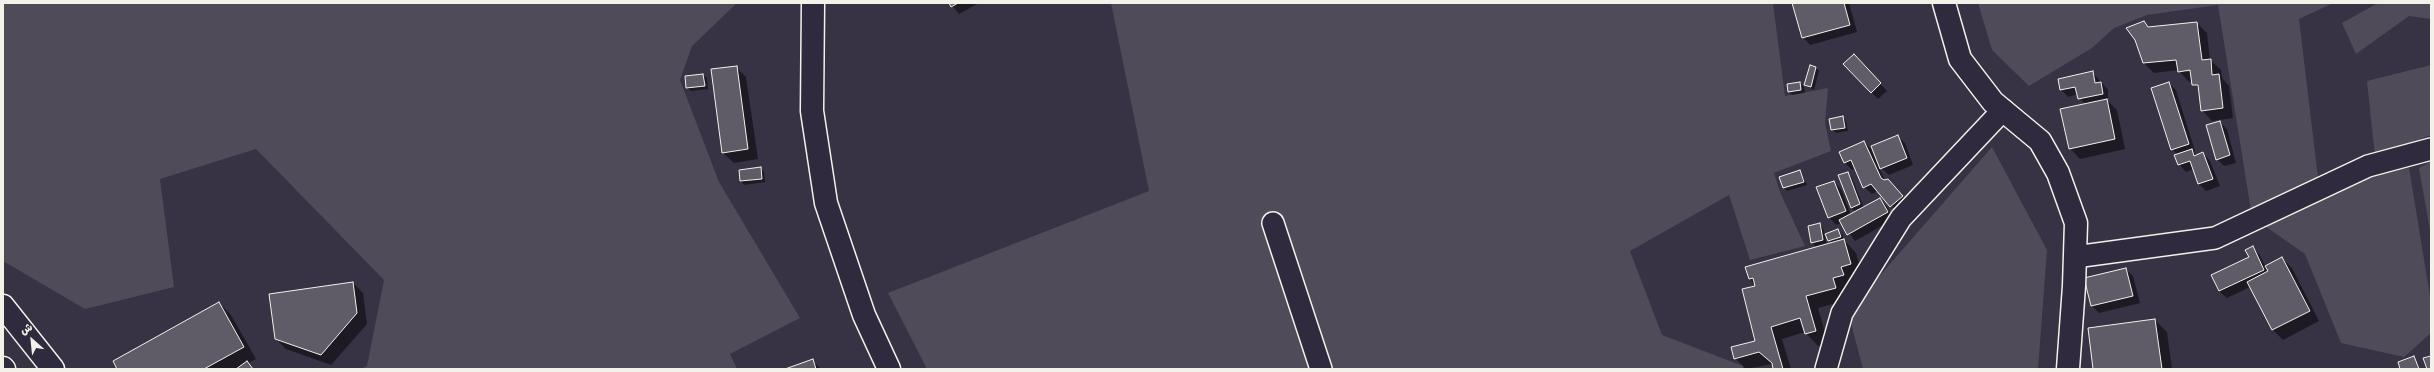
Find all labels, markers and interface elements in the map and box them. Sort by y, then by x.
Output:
north arrow [12,320,52,360]
text: ش [18,320,35,338]

